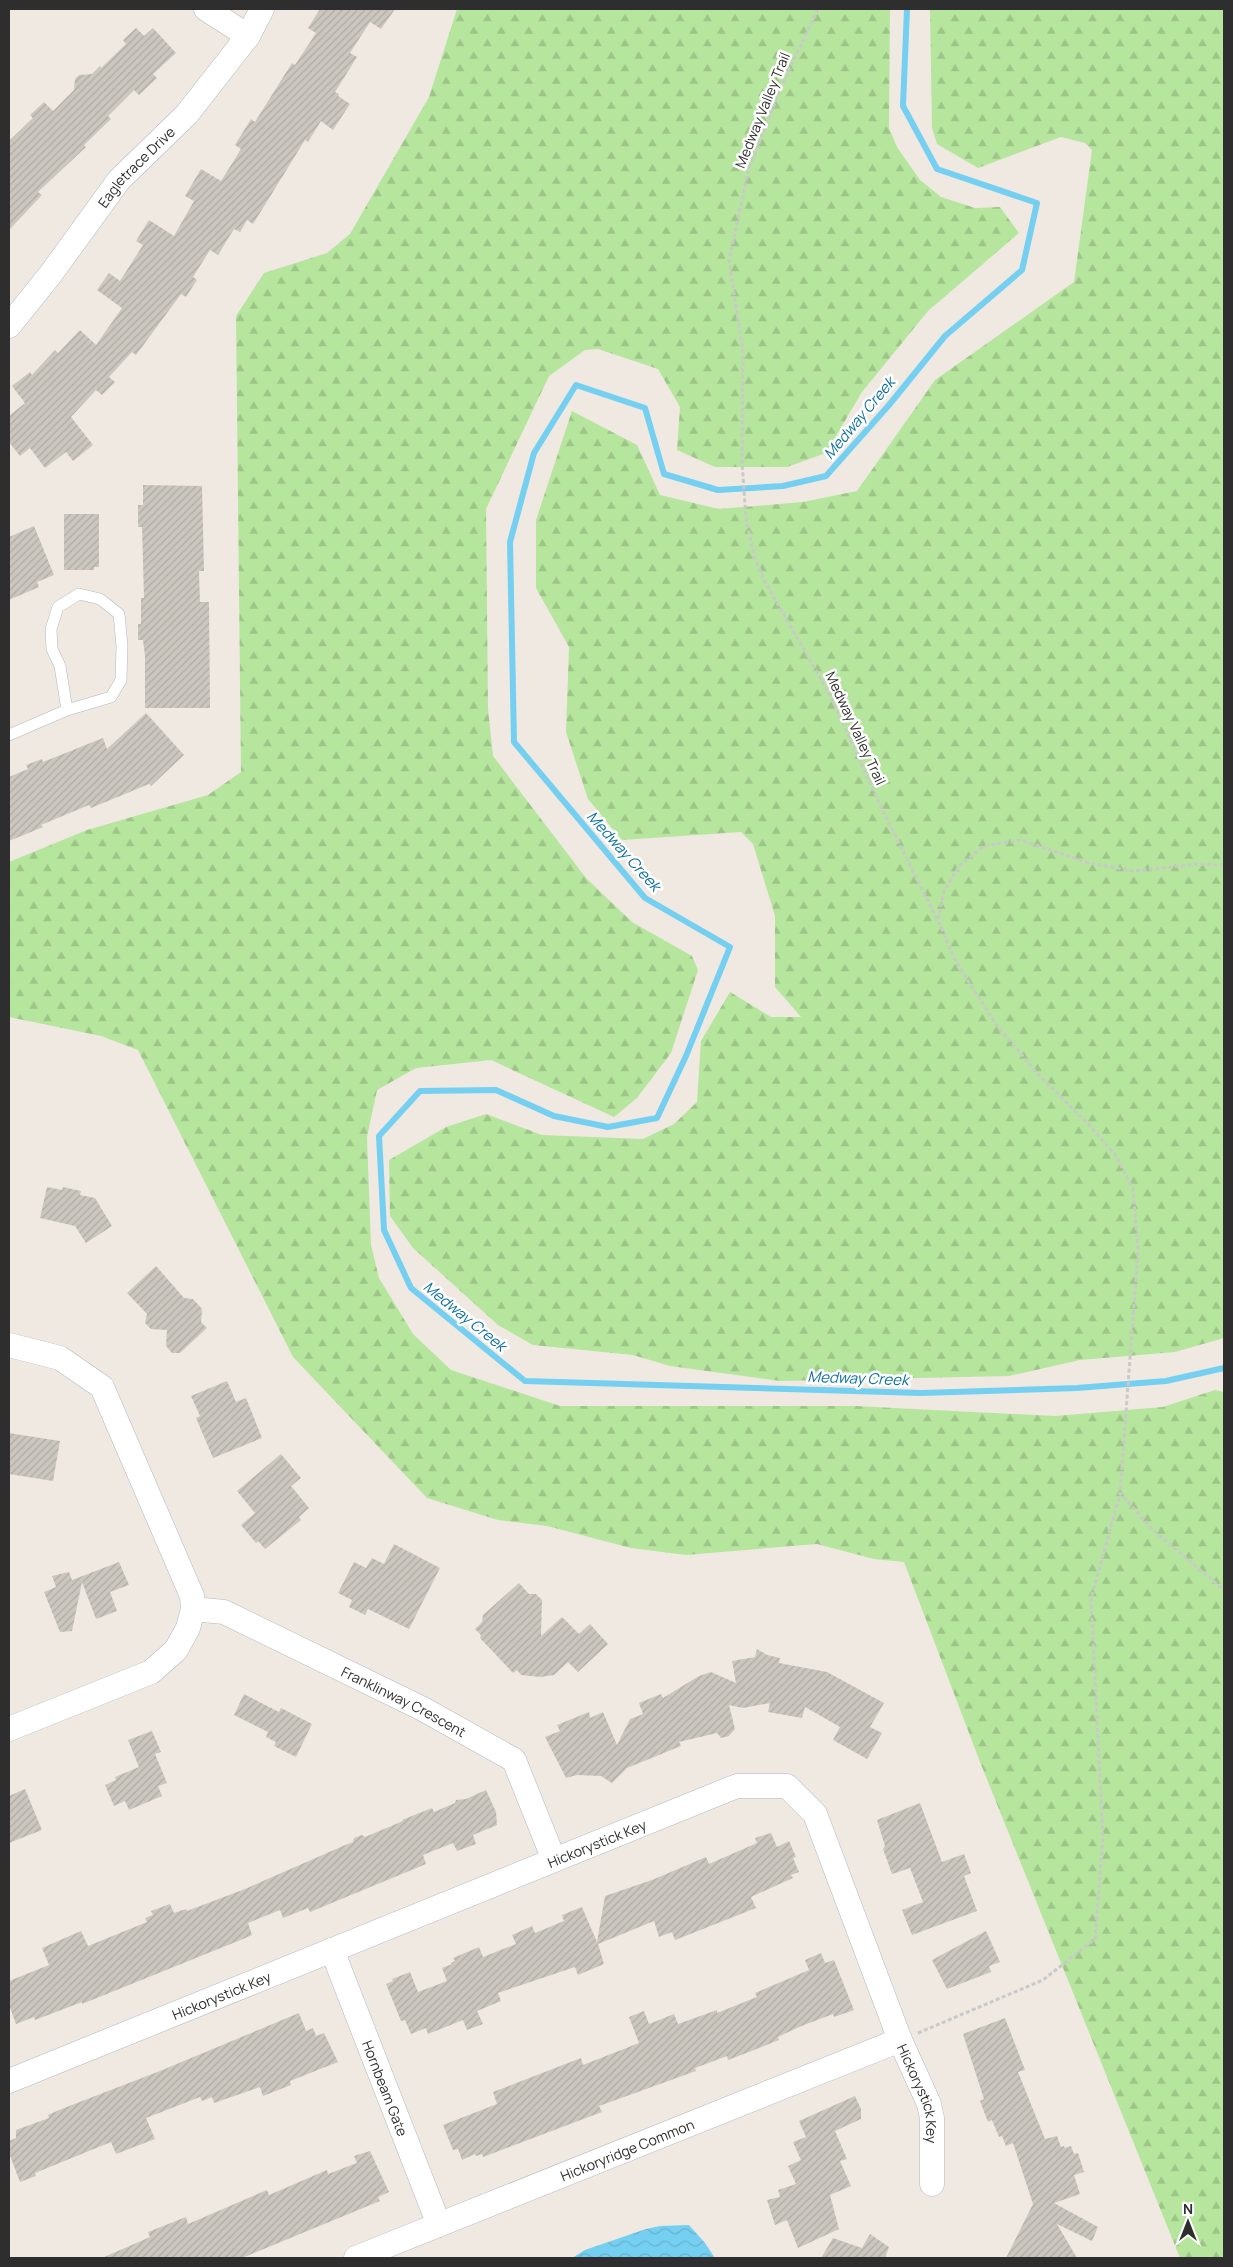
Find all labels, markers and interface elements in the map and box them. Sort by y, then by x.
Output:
street label: Medway Valley Trail [730,49,794,171]
street label: Eagletrace Drive [93,122,178,211]
water label: Medway Creek [818,371,901,463]
street label: Medway Valley Trail [821,668,891,788]
water label: Medway Creek [582,806,667,897]
water label: Medway Creek [419,1276,513,1358]
water label: Medway Creek [807,1366,911,1390]
street label: Franklinway Crescent [339,1661,470,1741]
street label: Hickorystick Key [544,1814,649,1871]
street label: Hickorystick Key [169,1966,274,2024]
street label: Hornbeam Gate [358,2037,413,2139]
street label: Hickorystick Key [893,2041,942,2144]
street label: Hickoryridge Common [557,2114,697,2185]
north arrow [1163,2197,1213,2247]
text: N [1183,2199,1193,2218]

